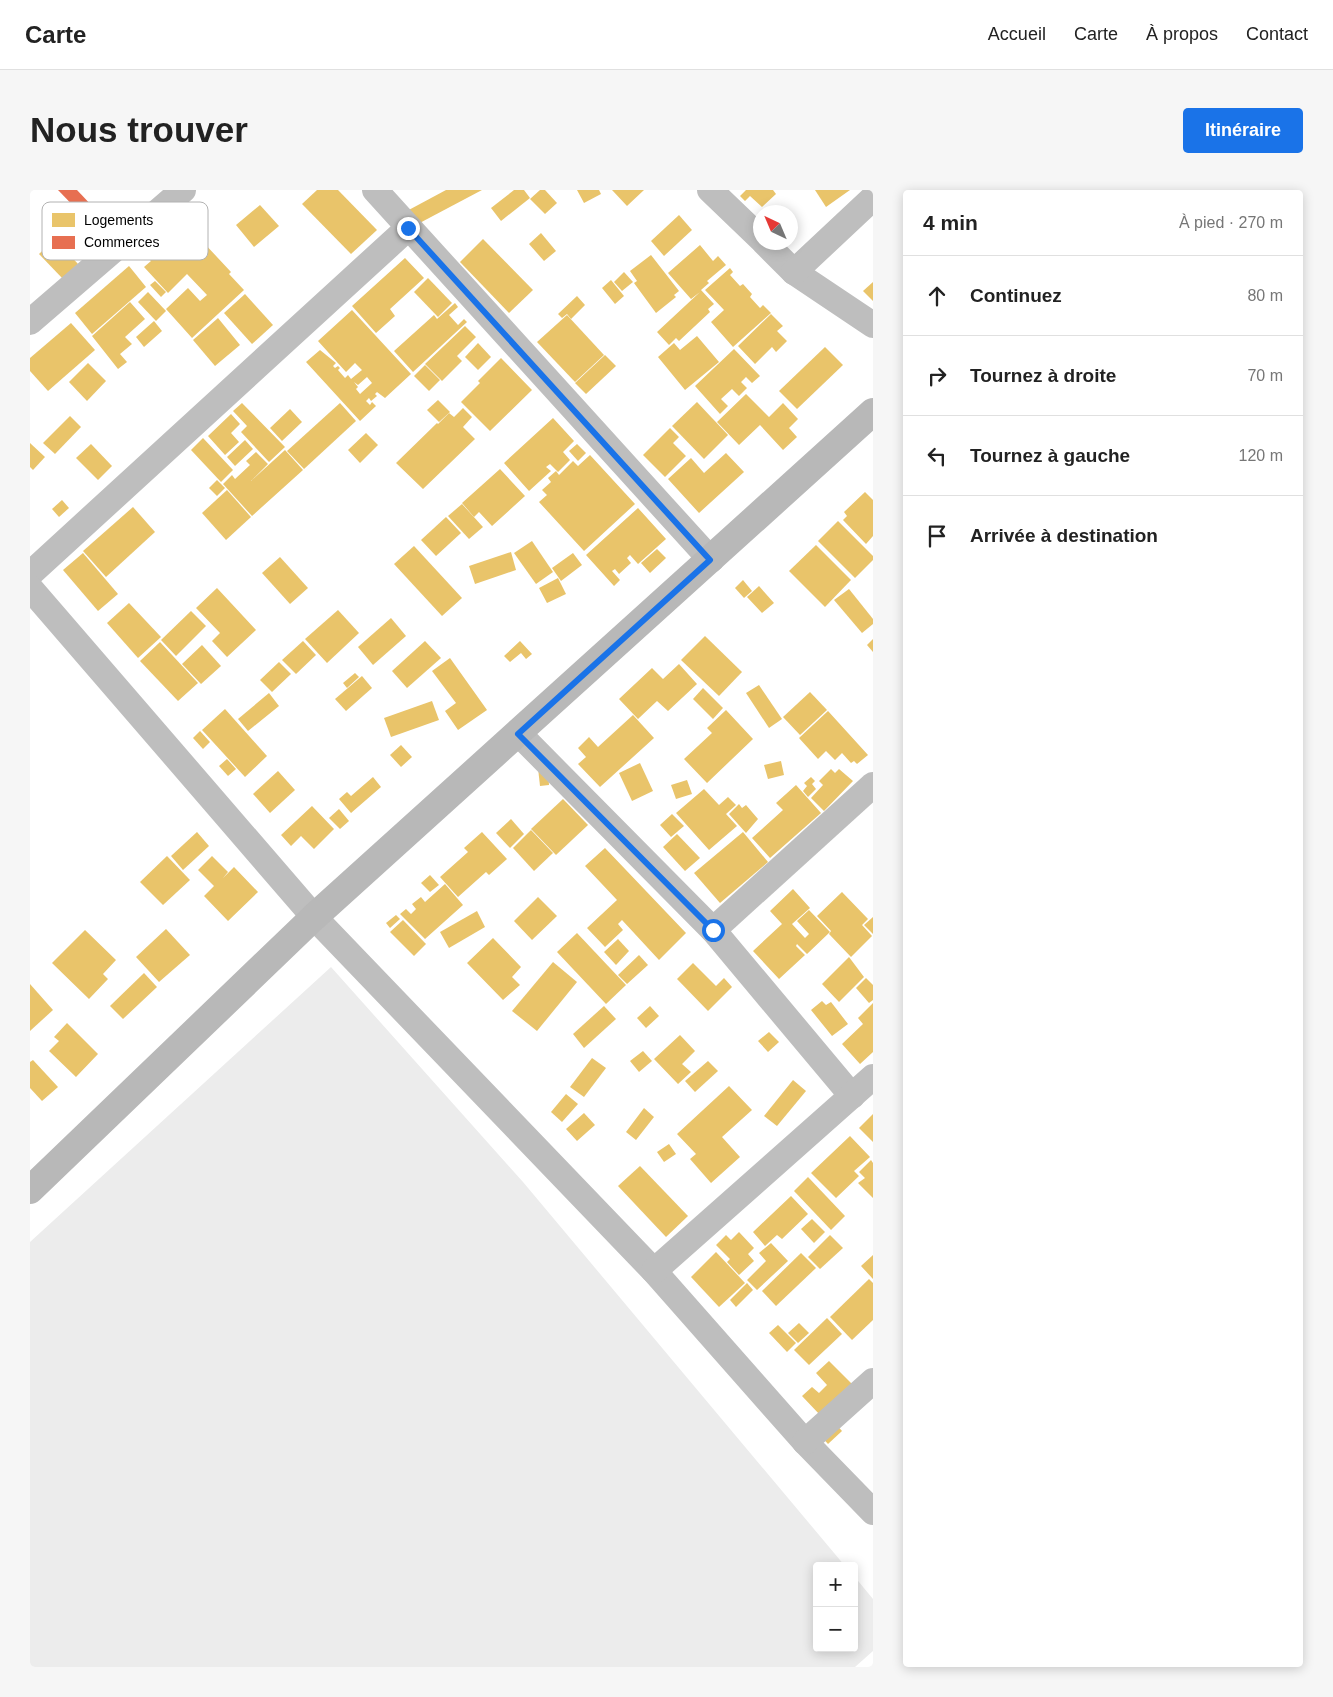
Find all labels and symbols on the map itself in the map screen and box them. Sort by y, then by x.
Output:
legend [42,202,208,260]
north arrow [753,205,798,250]
text: Logements [84,212,153,228]
route end [397,217,420,240]
text: Commerces [84,234,159,250]
route start [702,919,725,942]

